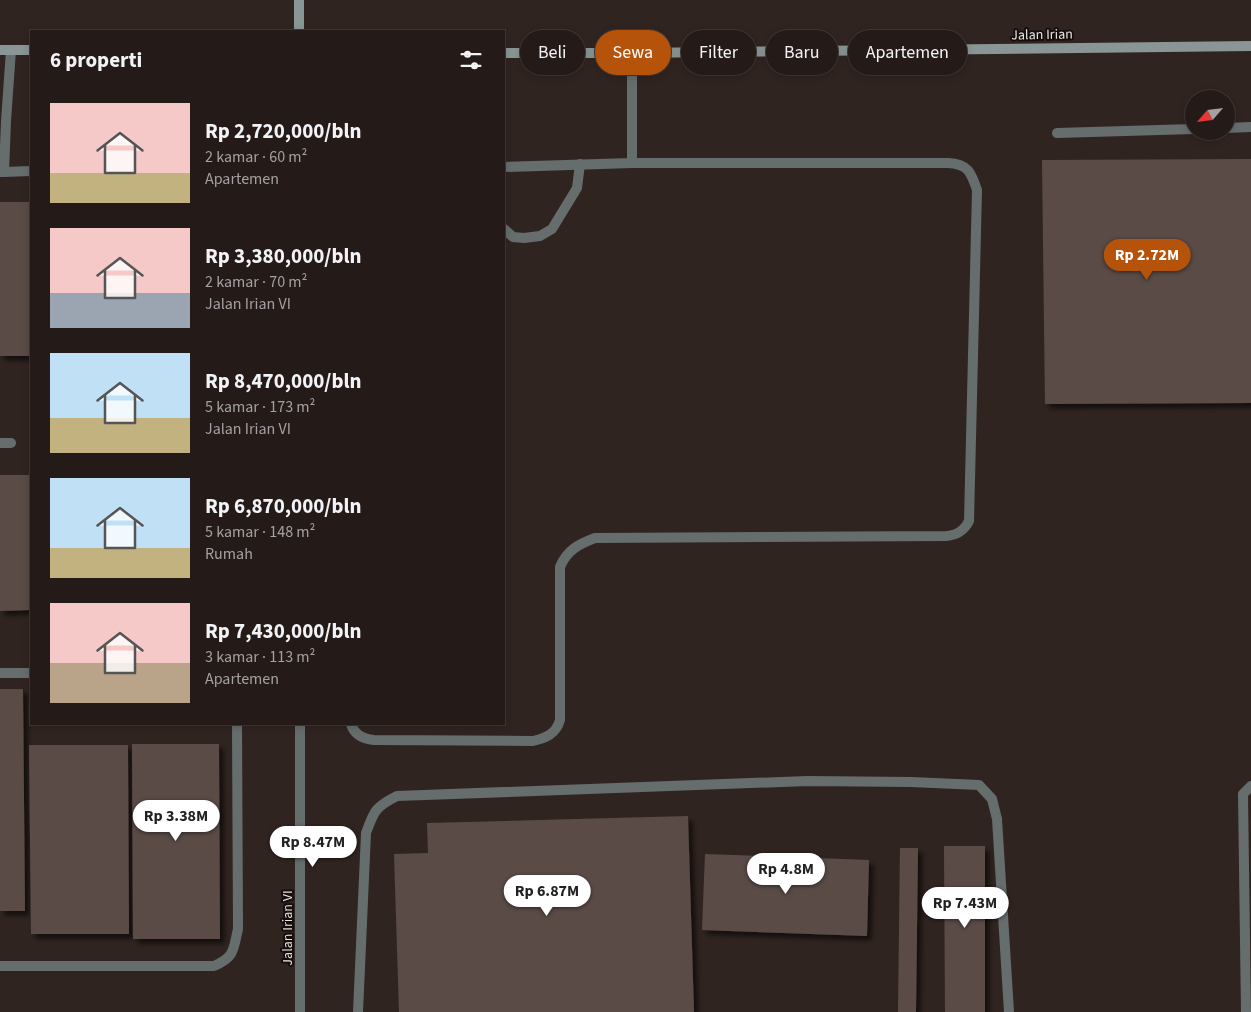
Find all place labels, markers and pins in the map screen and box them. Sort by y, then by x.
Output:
pin: Rp 2.72M [1095,238,1199,281]
pin: Rp 3.38M [124,800,228,842]
pin: Rp 8.47M [261,826,365,868]
pin: Rp 4.8M [740,852,832,895]
pin: Rp 6.87M [495,874,599,917]
pin: Rp 7.43M [913,886,1017,929]

